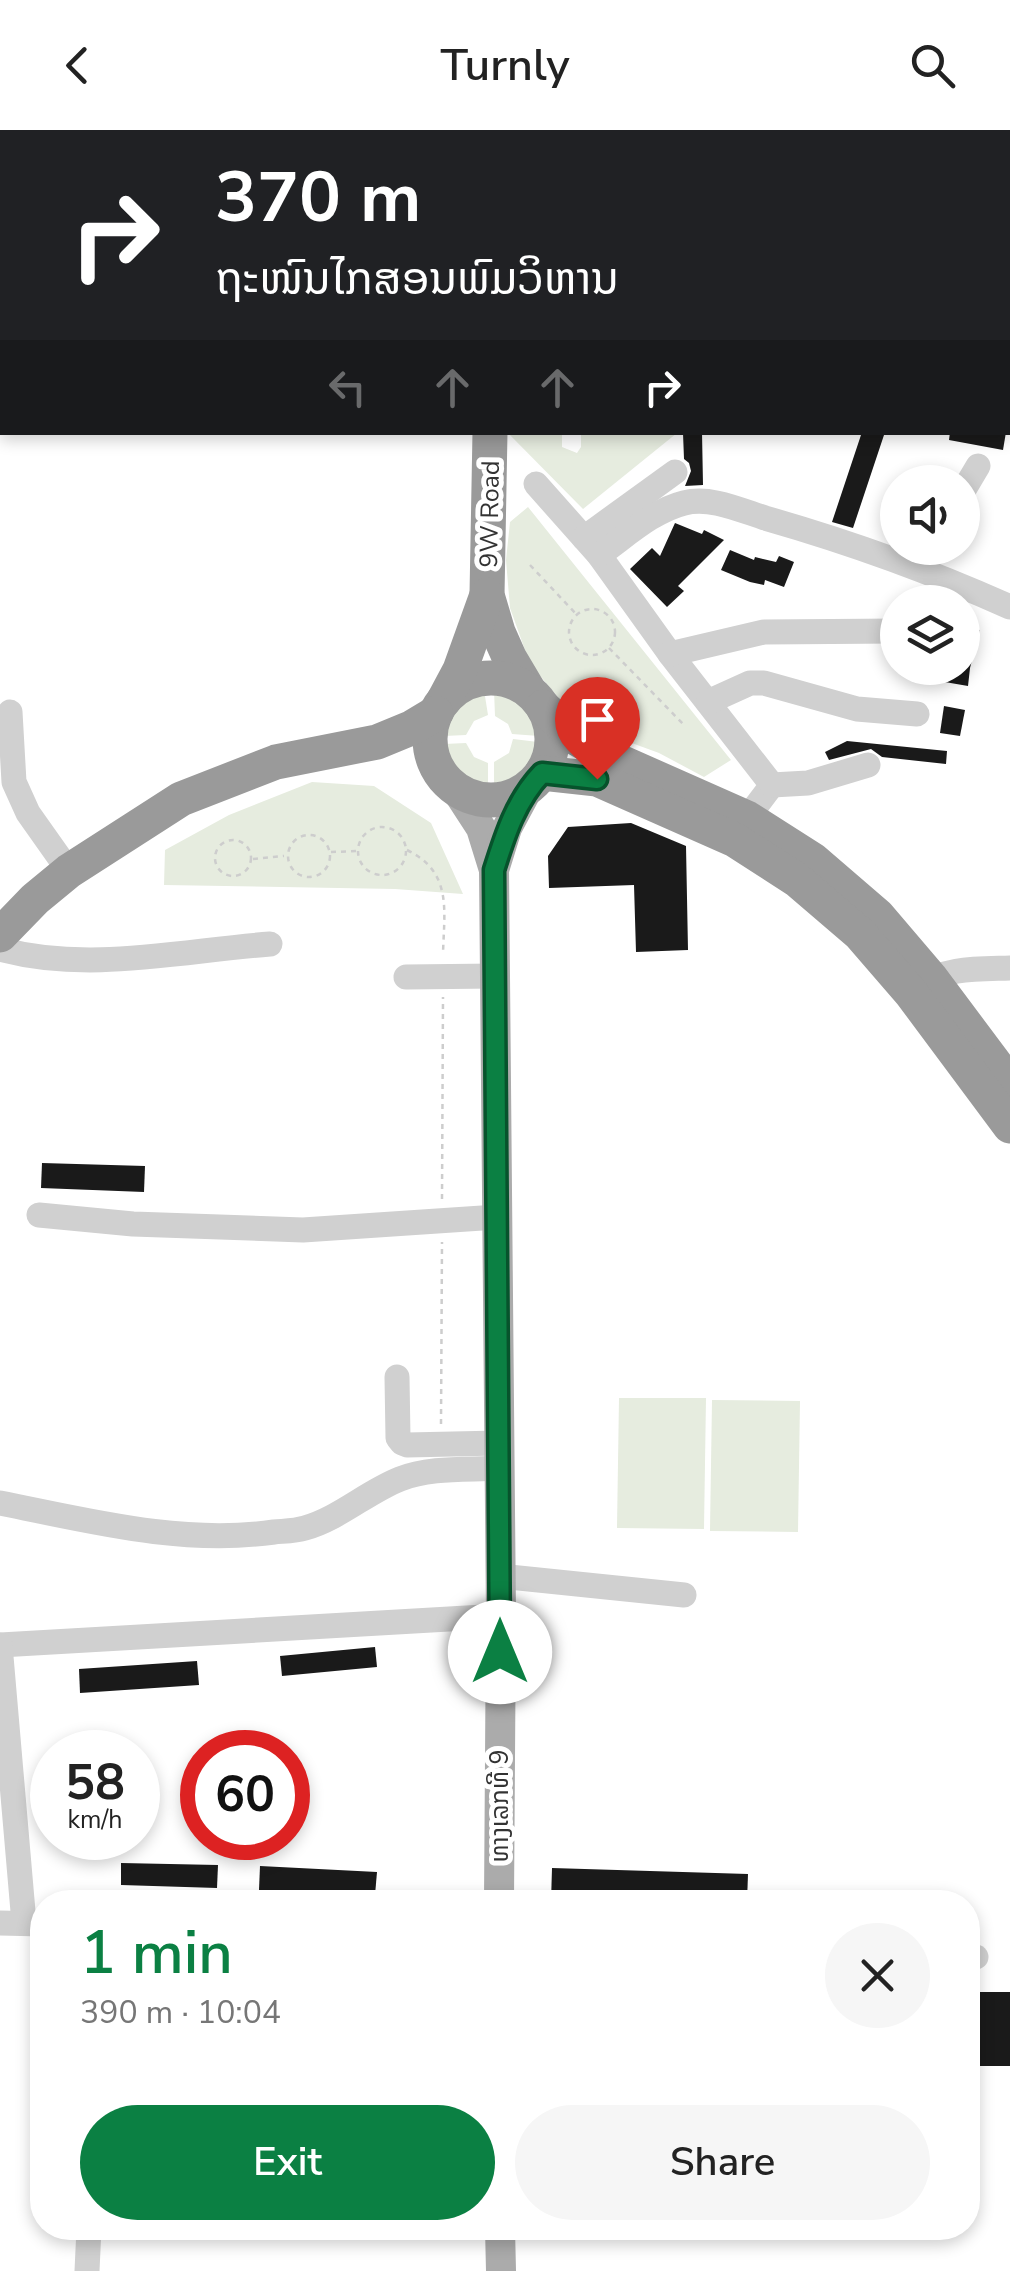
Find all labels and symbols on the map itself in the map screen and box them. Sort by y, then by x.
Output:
street label: 9W Road [472,460,508,568]
pin [555,677,640,780]
position arrow [448,1600,552,1704]
speed limit sign: 60 [180,1730,310,1860]
street label: ທາງເລກທີ 9 [483,1749,517,1863]

